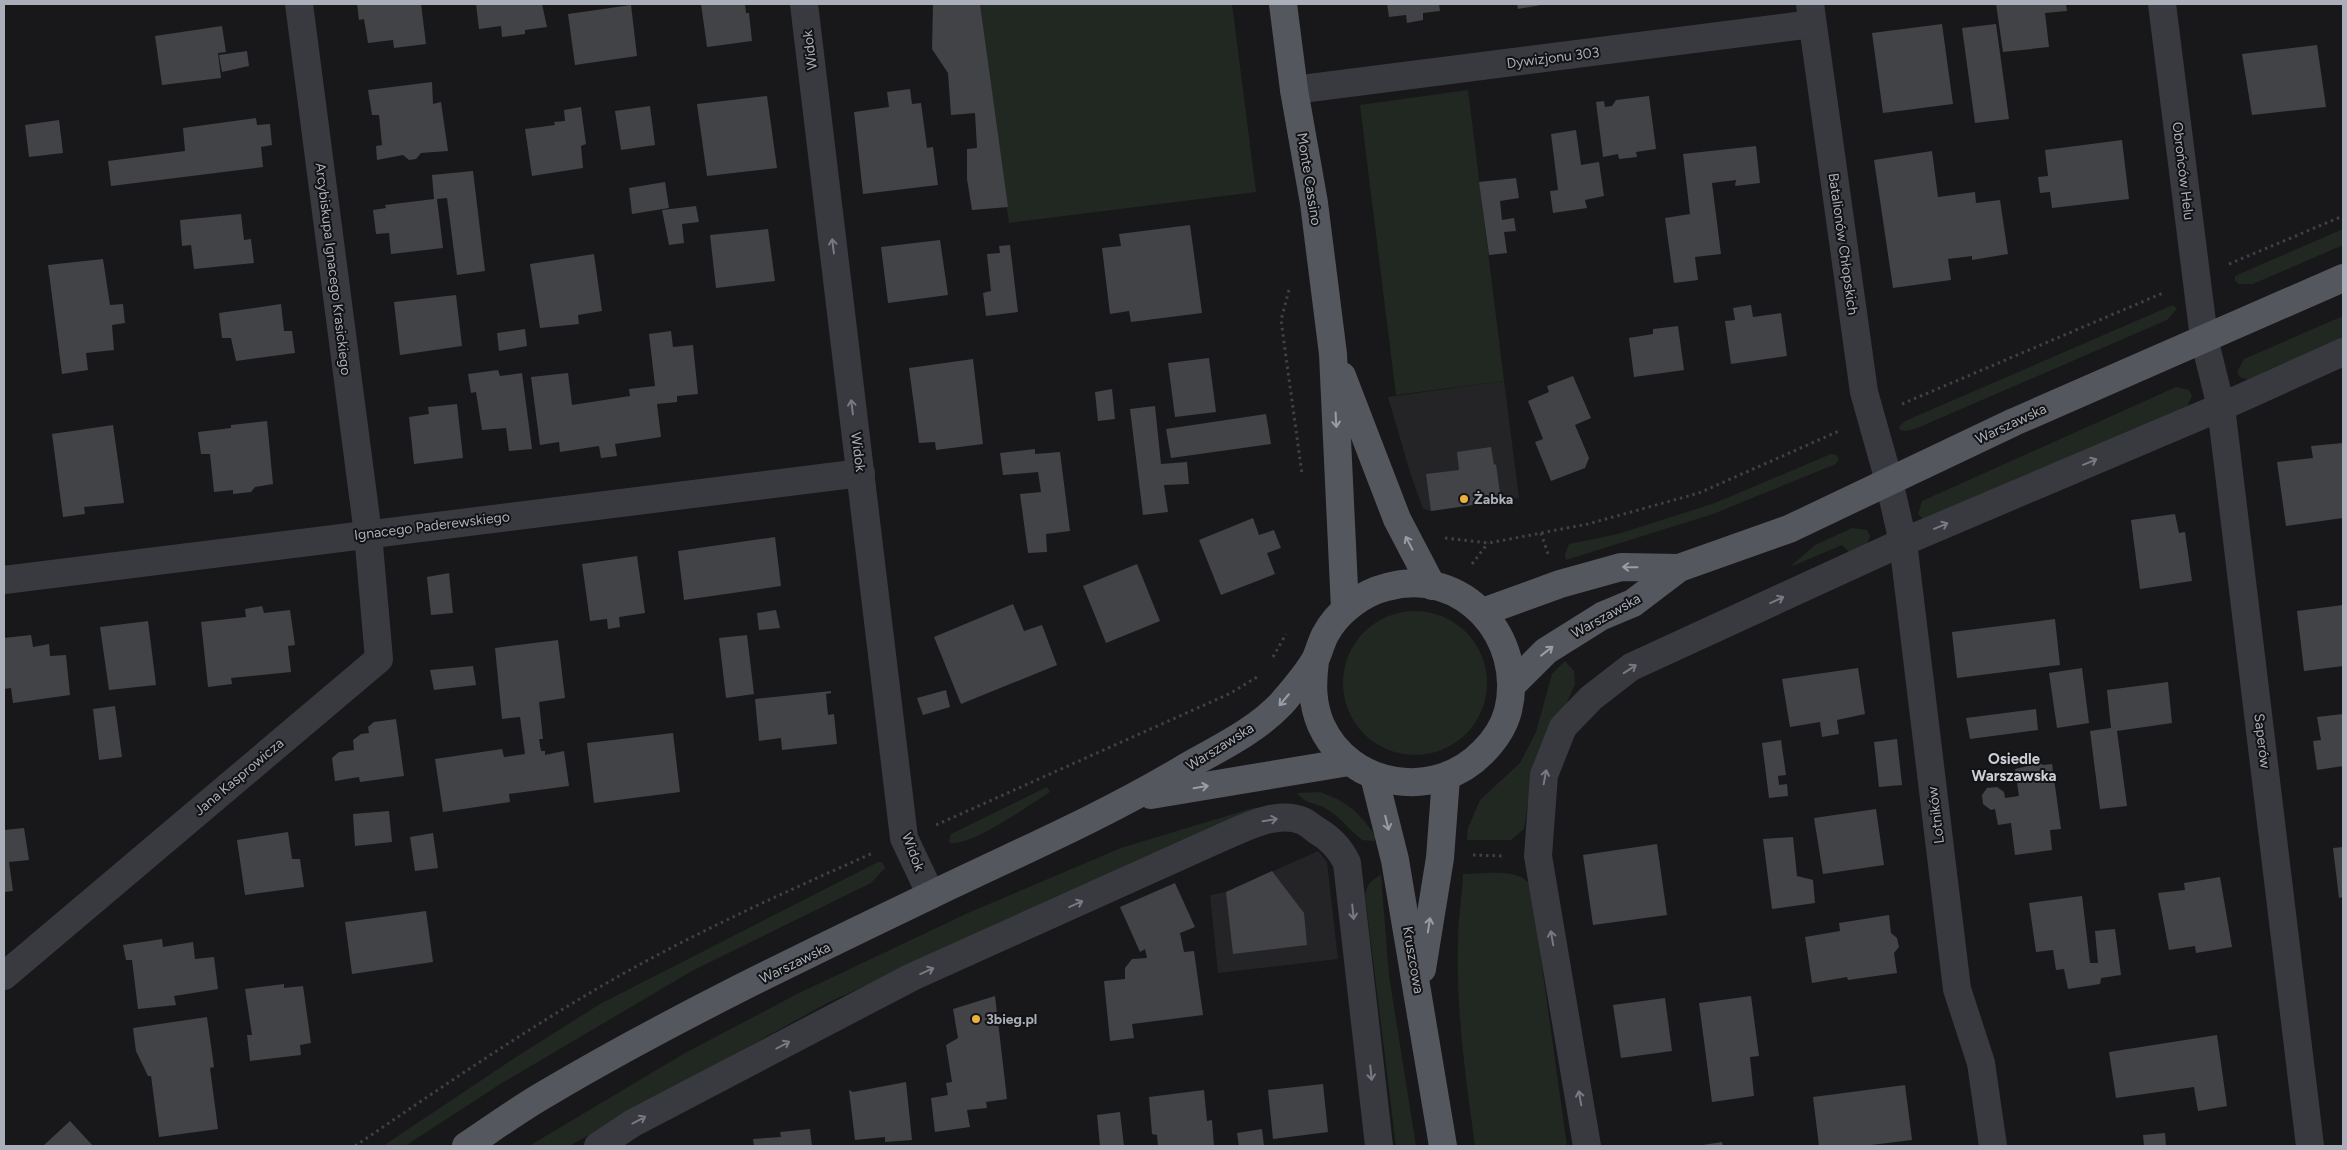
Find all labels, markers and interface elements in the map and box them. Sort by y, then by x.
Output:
street label: Widok [799,29,821,71]
street label: Dywizjonu 303 [1506,44,1600,72]
street label: Obrońców Helu [2169,121,2197,221]
street label: Monte Cassino [1293,131,1325,227]
street label: Arcybiskupa Ignacego Krasickiego [312,162,354,376]
street label: Batalionów Chłopskich [1825,172,1861,316]
one-way arrow [828,238,838,254]
one-way arrow [847,399,857,415]
street label: Warszawska [1973,400,2049,448]
one-way arrow [1332,411,1341,427]
street label: Widok [847,431,869,473]
one-way arrow [2082,457,2097,467]
place label: Żabka [1474,491,1513,508]
marker: Żabka [1458,493,1470,505]
street label: Ignacego Paderewskiego [353,508,511,544]
one-way arrow [1933,521,1948,530]
one-way arrow [1404,535,1414,550]
one-way arrow [1623,563,1639,572]
street label: Warszawska [1568,590,1644,642]
one-way arrow [1769,595,1784,604]
one-way arrow [1540,646,1553,657]
one-way arrow [1622,664,1636,674]
one-way arrow [1279,693,1290,706]
street label: Saperów [2250,713,2274,770]
street label: Warszawska [1183,720,1257,774]
street label: Jana Kasprowicza [191,735,287,819]
district label: Osiedle Warszawska [1972,750,2056,785]
one-way arrow [1541,770,1551,786]
one-way arrow [1192,781,1208,791]
street label: Lotników [1924,786,1948,844]
one-way arrow [1262,815,1278,825]
one-way arrow [1382,815,1392,831]
street label: Widok [898,830,928,874]
one-way arrow [1068,899,1083,909]
one-way arrow [1348,903,1358,919]
one-way arrow [1425,917,1435,933]
street label: Kruszcowa [1399,925,1427,995]
one-way arrow [1546,930,1556,946]
street label: Warszawska [757,939,833,987]
one-way arrow [919,965,934,975]
place label: 3bieg.pl [986,1011,1037,1028]
marker: 3bieg.pl [970,1013,982,1025]
one-way arrow [775,1040,790,1049]
one-way arrow [1366,1065,1376,1081]
one-way arrow [1574,1090,1584,1106]
one-way arrow [631,1115,646,1124]

